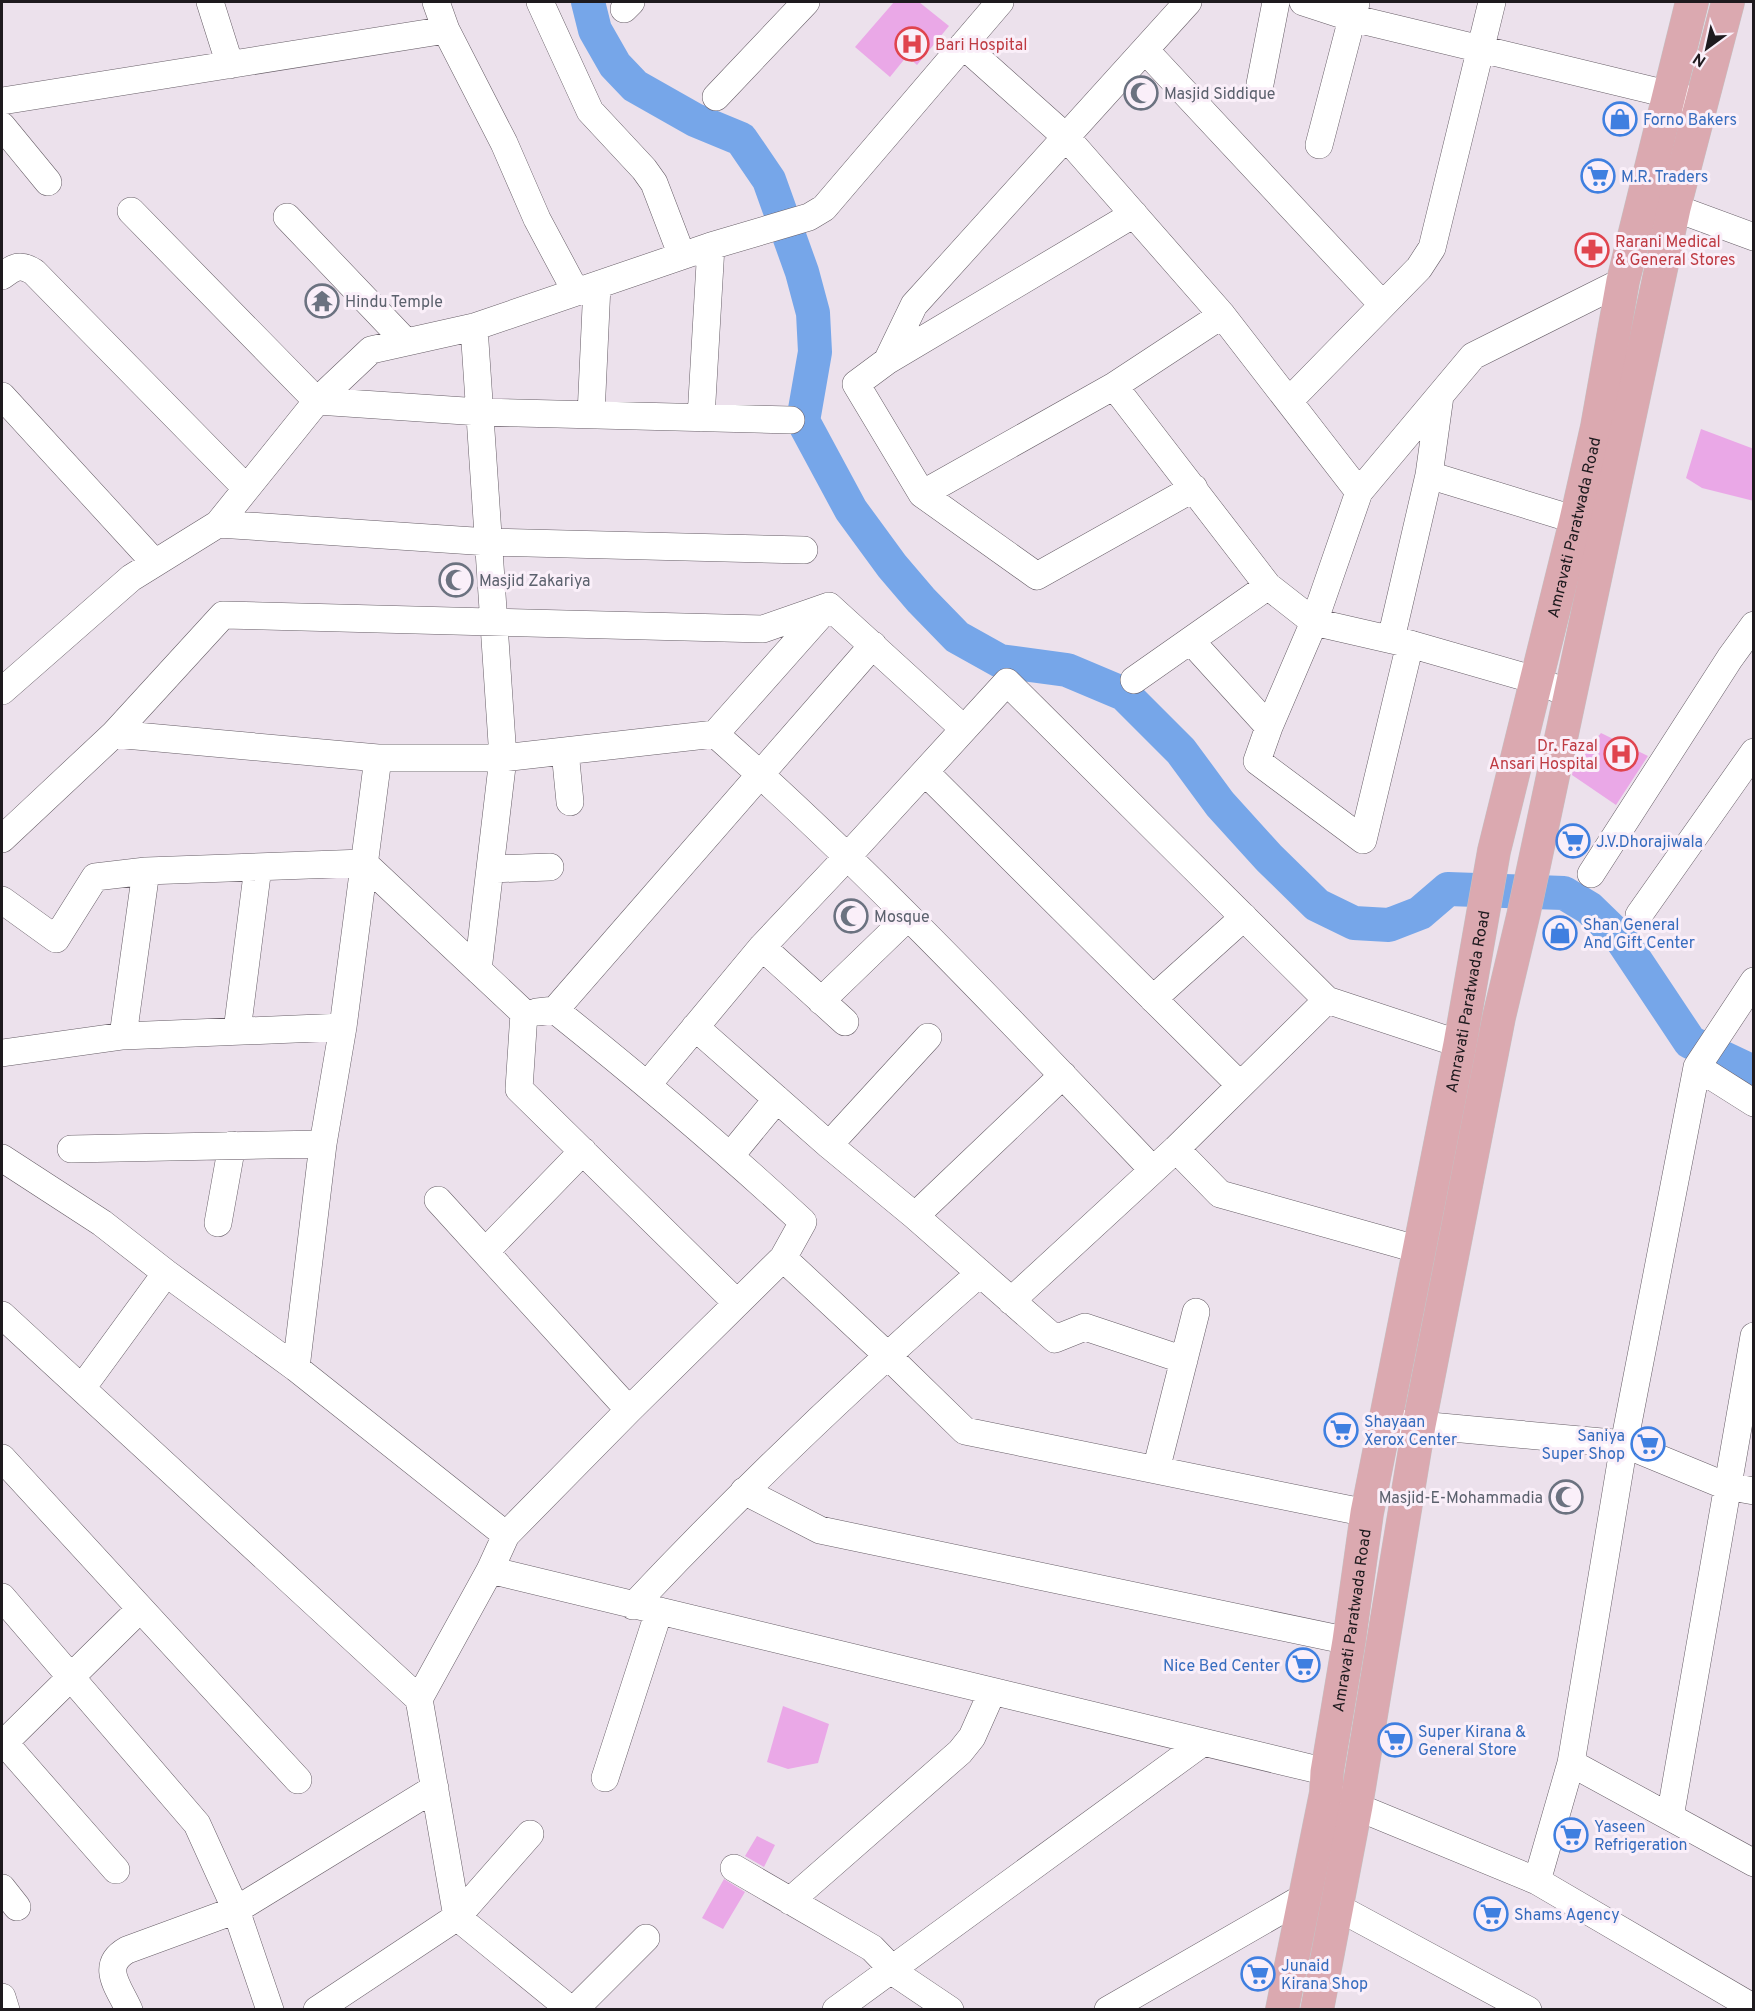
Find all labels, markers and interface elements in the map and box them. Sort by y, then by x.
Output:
north arrow [1677,18,1737,78]
hospital icon: Bari Hospital [894,26,930,62]
place label: Bari Hospital [935,36,1027,56]
text: N [1690,47,1710,70]
mosque icon: Masjid Siddique [1123,75,1159,111]
place label: Masjid Siddique [1164,85,1275,105]
shop icon: Forno Bakers [1602,101,1638,137]
place label: Forno Bakers [1643,111,1737,131]
supermarket icon: M.R. Traders [1580,158,1616,194]
place label: M.R. Traders [1621,168,1708,188]
pharmacy icon: Rarani Medical & General Stores [1574,232,1610,268]
place label: Rarani Medical & General Stores [1615,233,1736,271]
temple icon: Hindu Temple [304,283,340,319]
place label: Hindu Temple [345,293,443,313]
street label: Amravati Paratwada Road [1544,435,1606,620]
mosque icon: Masjid Zakariya [438,562,474,598]
place label: Masjid Zakariya [479,572,591,592]
hospital icon: Dr. Fazal Ansari Hospital [1603,736,1639,772]
place label: Dr. Fazal Ansari Hospital [1489,737,1598,775]
supermarket icon: J.V.Dhorajiwala [1555,823,1591,859]
place label: J.V.Dhorajiwala [1596,833,1703,853]
mosque icon: Mosque [833,898,869,934]
place label: Mosque [874,908,930,928]
street label: Amravati Paratwada Road [1443,909,1495,1095]
shop icon: Shan General And Gift Center [1542,915,1578,951]
place label: Shan General And Gift Center [1583,916,1695,954]
supermarket icon: Shayaan Xerox Center [1323,1412,1359,1448]
place label: Shayaan Xerox Center [1364,1413,1457,1451]
supermarket icon: Saniya Super Shop [1630,1426,1666,1462]
place label: Saniya Super Shop [1542,1427,1625,1465]
mosque icon: Masjid-E-Mohammadia [1548,1479,1584,1515]
place label: Masjid-E-Mohammadia [1379,1489,1543,1509]
street label: Amravati Paratwada Road [1329,1528,1377,1714]
supermarket icon: Nice Bed Center [1285,1647,1321,1683]
place label: Nice Bed Center [1163,1657,1280,1677]
supermarket icon: Super Kirana & General Store [1377,1722,1413,1758]
place label: Super Kirana & General Store [1418,1723,1526,1761]
supermarket icon: Yaseen Refrigeration [1553,1817,1589,1853]
place label: Yaseen Refrigeration [1594,1818,1688,1856]
supermarket icon: Shams Agency [1473,1896,1509,1932]
place label: Shams Agency [1514,1906,1620,1926]
supermarket icon: Junaid Kirana Shop [1240,1956,1276,1992]
place label: Junaid Kirana Shop [1281,1957,1368,1995]

